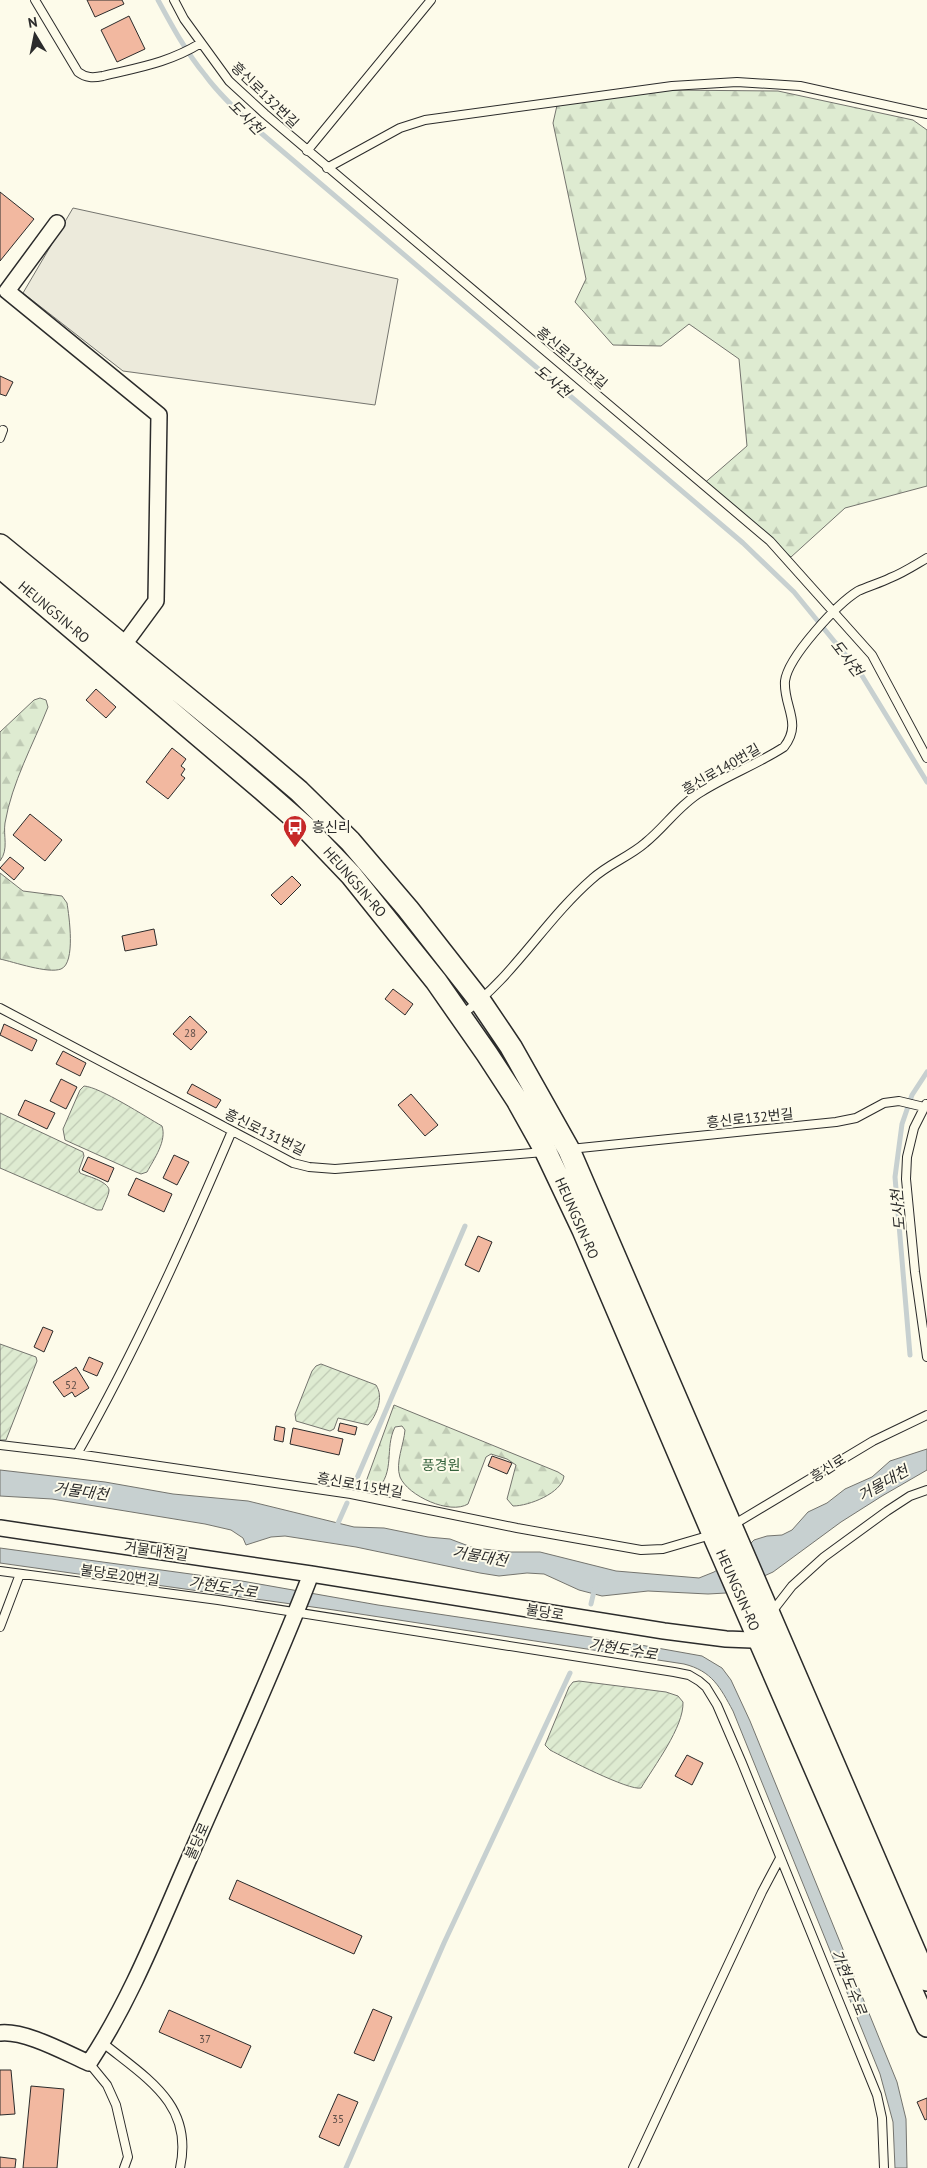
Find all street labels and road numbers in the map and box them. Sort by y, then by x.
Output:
street label: 흥신로132번길 [227,58,303,132]
street label: 흥신로132번길 [533,323,611,393]
street label: HEUNGSIN-RO [15,577,93,647]
street label: 흥신로140번길 [679,739,763,799]
street label: HEUNGSIN-RO [320,843,390,921]
street label: 흥신로132번길 [706,1104,794,1132]
street label: 흥신로131번길 [222,1105,308,1159]
street label: HEUNGSIN-RO [551,1174,603,1262]
street label: 흥신로 [807,1450,849,1486]
street label: 흥신로115번길 [315,1469,405,1501]
street label: 거물대천길 [123,1538,189,1564]
street label: HEUNGSIN-RO [712,1546,764,1634]
street label: 불당로20번길 [79,1561,161,1589]
street label: 불당로 [525,1600,566,1624]
street label: 불당로 [181,1820,213,1862]

